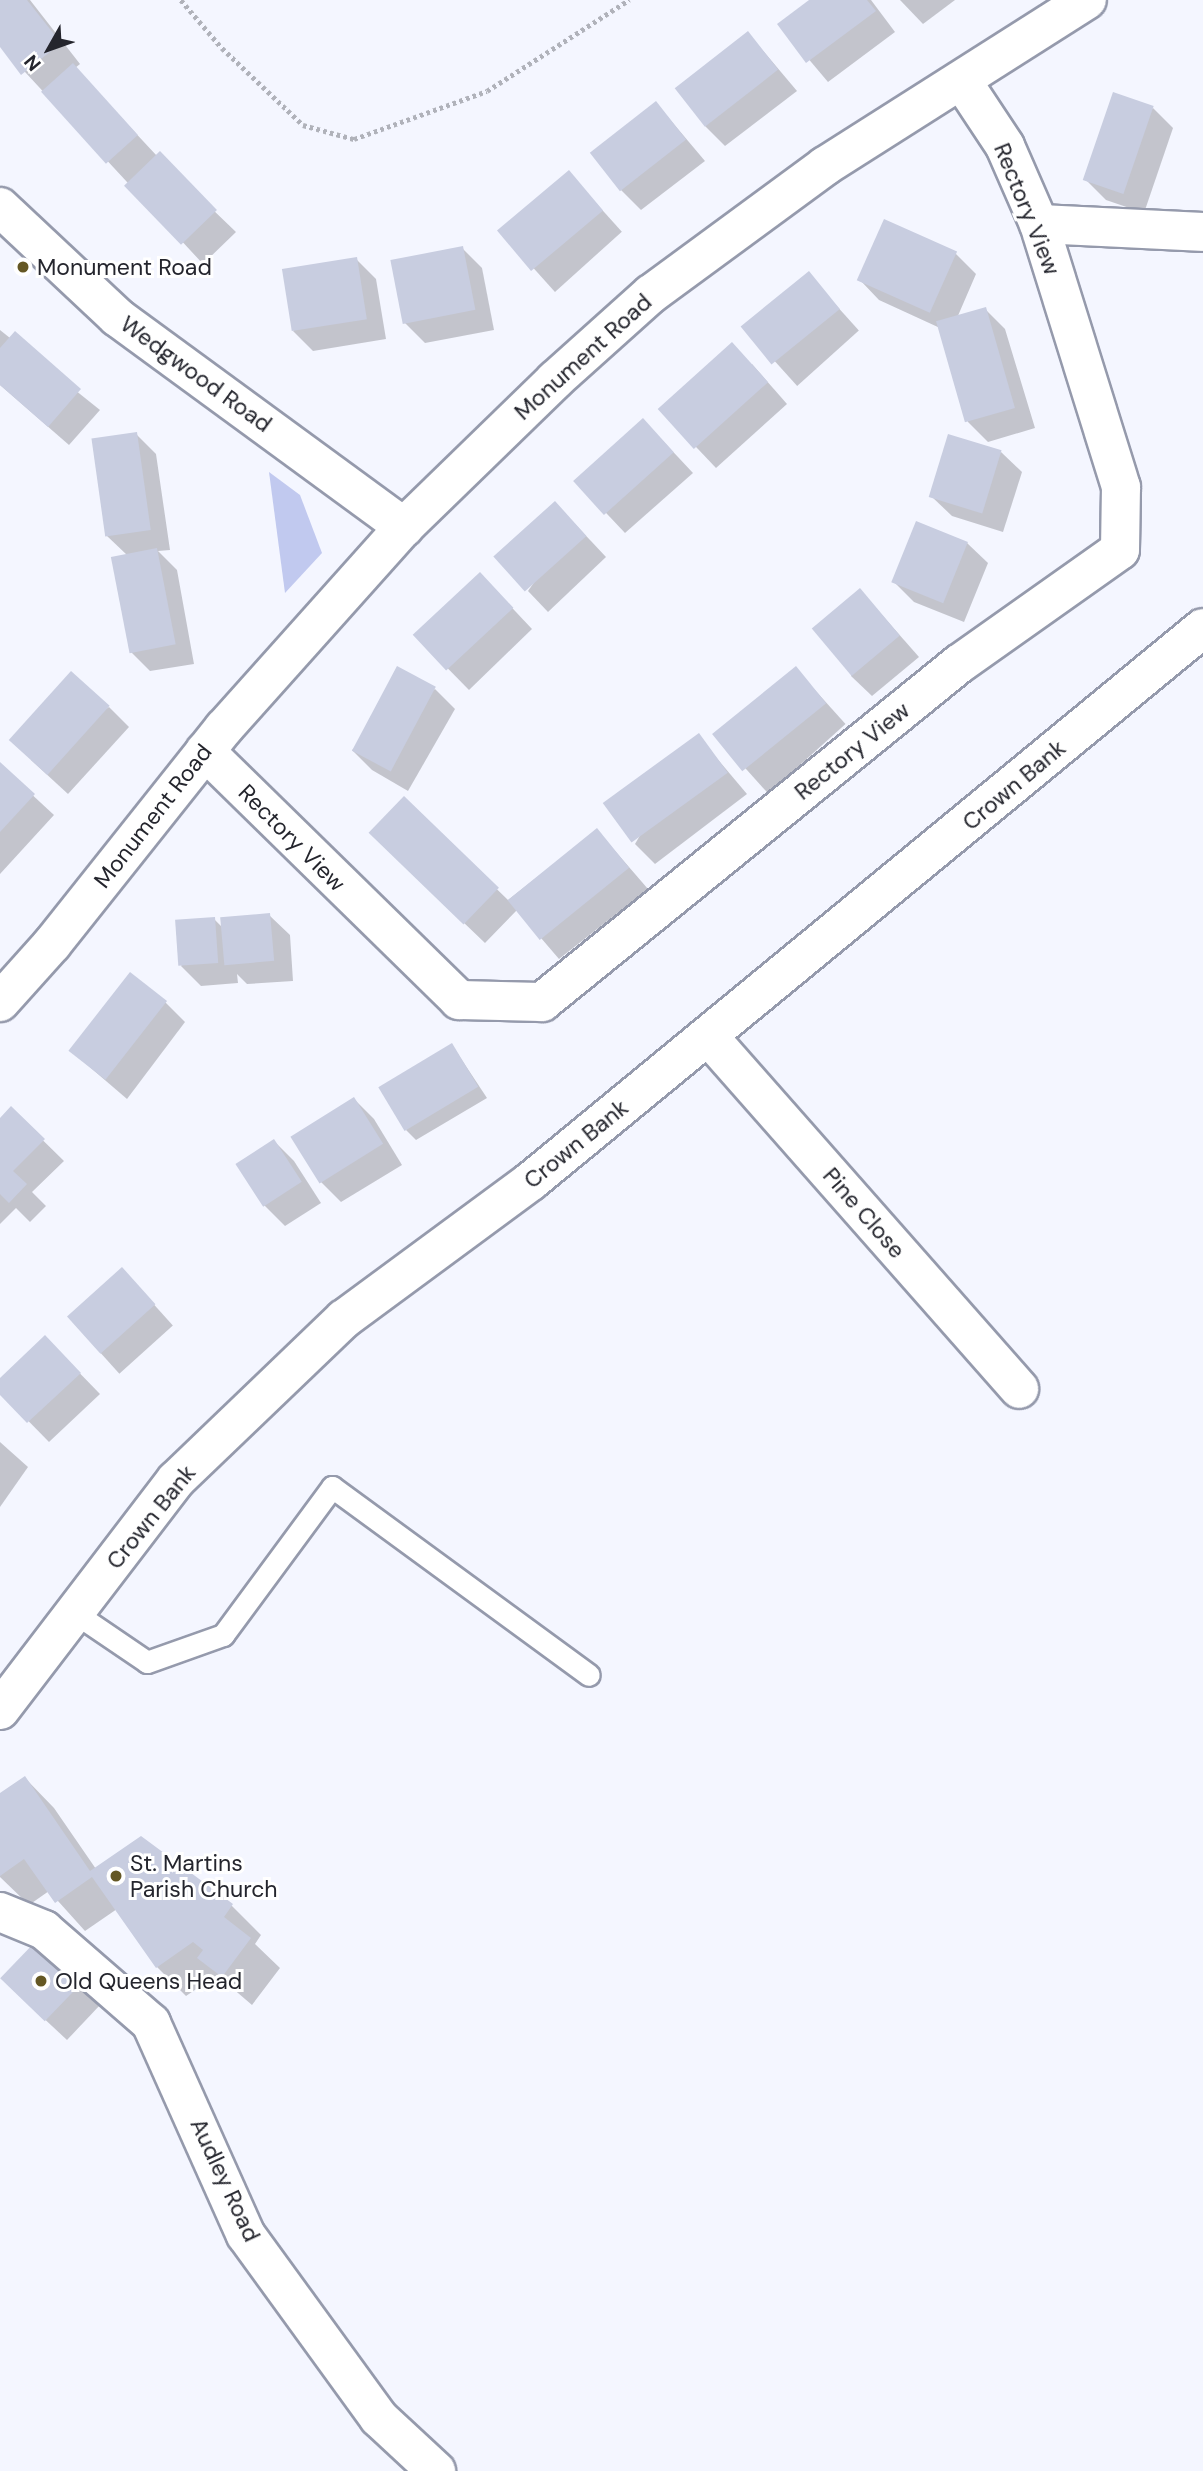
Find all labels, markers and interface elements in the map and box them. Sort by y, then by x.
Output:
north arrow [14,14,84,84]
text: N [19,49,47,76]
street label: Rectory View [988,139,1066,279]
place label: Monument Road [37,253,212,281]
marker: Monument Road [15,259,31,275]
street label: Monument Road [509,288,657,426]
street label: Wedgwood Road [115,310,277,438]
street label: Rectory View [789,696,915,806]
street label: Crown Bank [957,734,1071,836]
street label: Monument Road [88,739,218,893]
street label: Rectory View [233,779,351,897]
street label: Crown Bank [518,1094,634,1194]
street label: Pine Close [817,1162,911,1264]
street label: Crown Bank [101,1459,201,1575]
place label: St. Martins Parish Church [130,1849,278,1903]
marker: St. Martins Parish Church [108,1868,124,1884]
place label: Old Queens Head [55,1967,242,1995]
marker: Old Queens Head [33,1973,49,1989]
street label: Audley Road [184,2114,266,2246]

